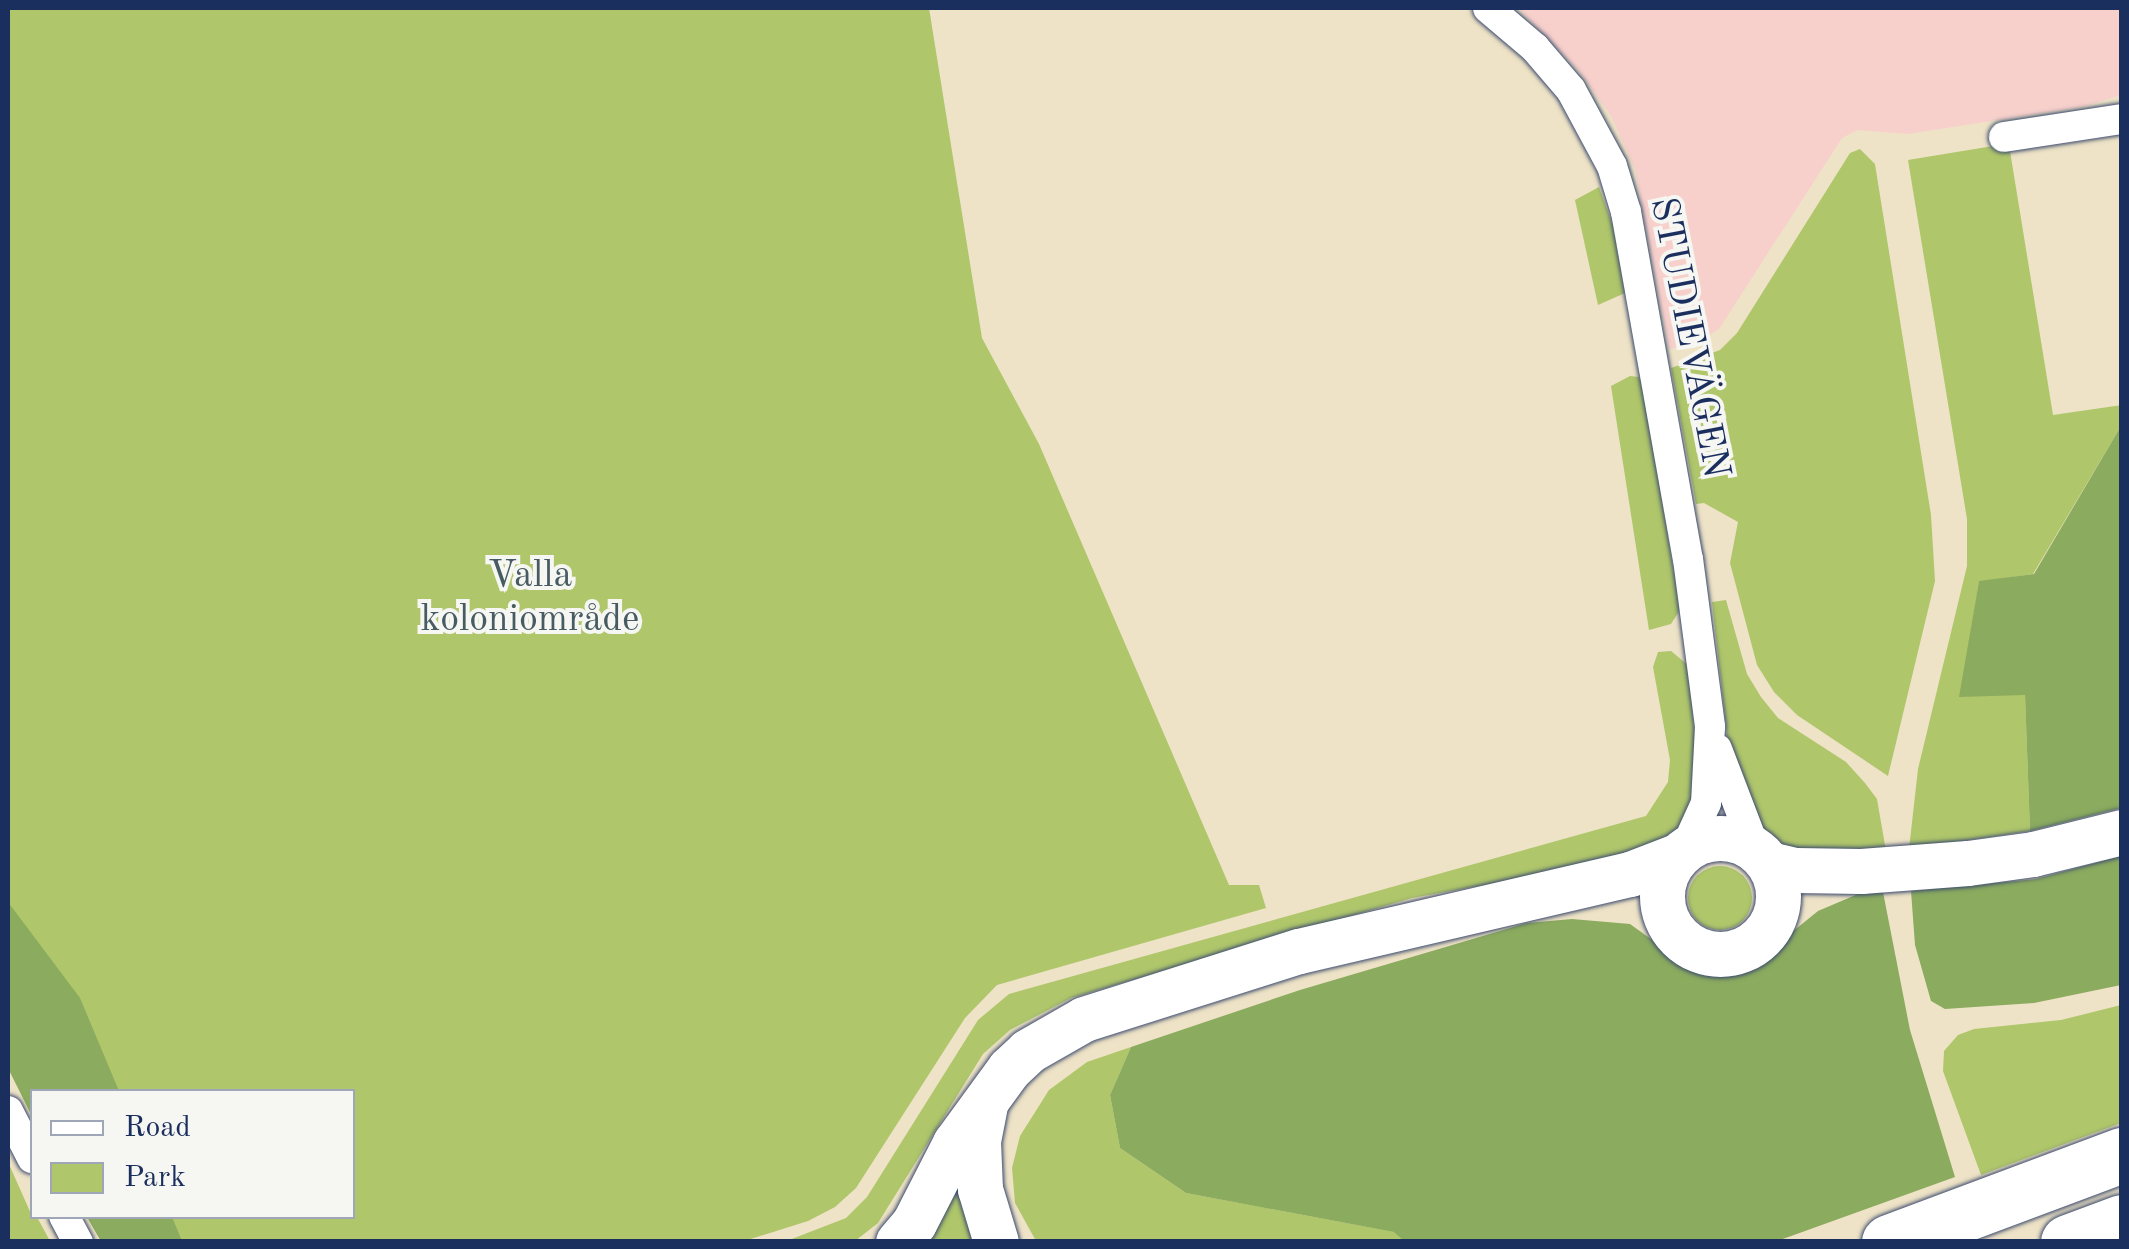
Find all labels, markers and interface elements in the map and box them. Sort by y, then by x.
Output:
street label: STUDIEVÄGEN [1638,194,1738,482]
park label: Valla koloniområde [420,554,640,644]
legend [30,1089,355,1219]
text: Road [124,1113,191,1143]
text: Park [124,1163,186,1193]

